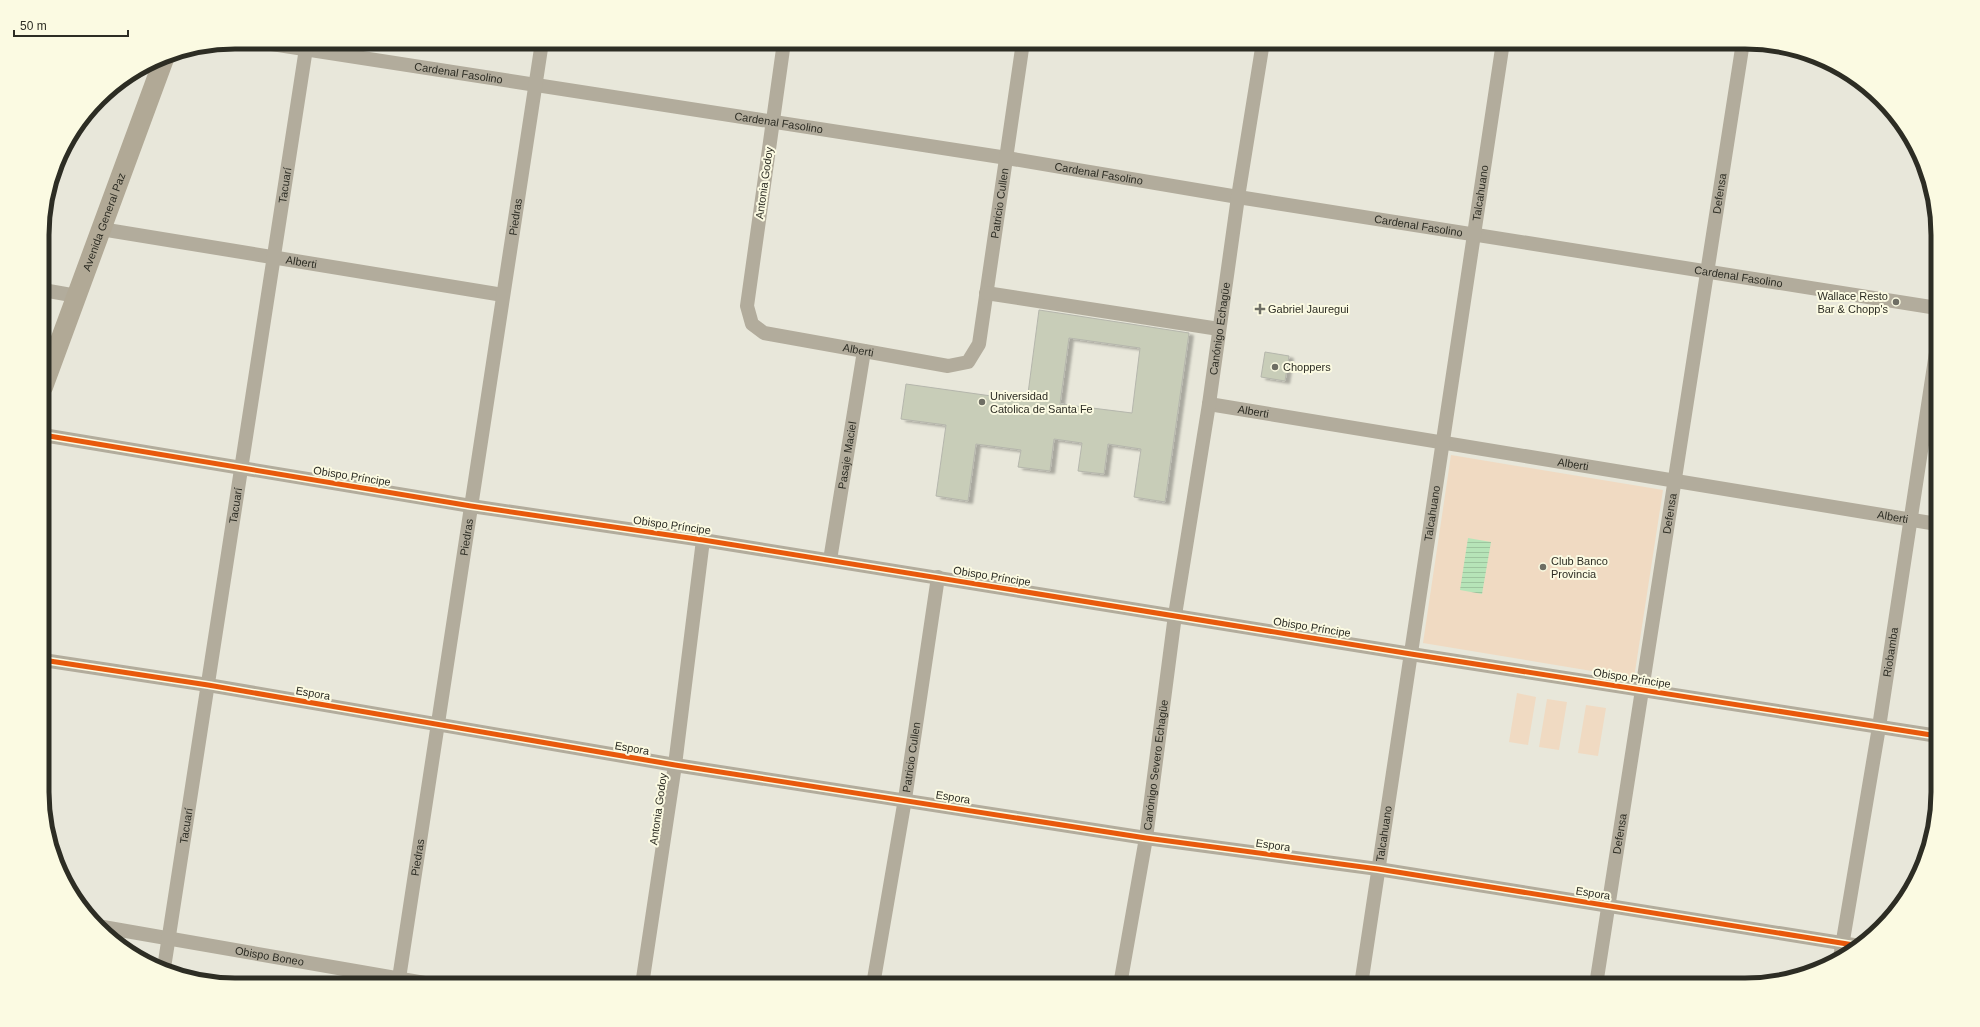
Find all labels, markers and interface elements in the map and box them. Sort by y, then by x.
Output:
scale bar [14,12,128,38]
text: 50 m [20,19,47,33]
street label: Cardenal Fasolino [414,60,504,86]
street label: Cardenal Fasolino [734,110,824,135]
street label: Antonia Godoy [753,146,775,220]
street label: Cardenal Fasolino [1054,160,1144,187]
street label: Talcahuano [1470,164,1490,222]
street label: Tacuarí [276,167,294,204]
street label: Patricio Cullen [988,167,1011,239]
street label: Avenida General Paz [80,171,127,273]
street label: Defensa [1710,172,1729,215]
street label: Piedras [507,197,524,236]
street label: Cardenal Fasolino [1373,213,1464,239]
street label: Alberti [285,253,318,270]
street label: Cardenal Fasolino [1693,264,1784,289]
street label: Canónigo Echagüe [1207,281,1232,376]
place label: Wallace Resto Bar & Chopp's [1817,290,1888,315]
marker: Wallace Resto Bar & Chopp's [1891,297,1901,307]
place label: Gabriel Jauregui [1268,303,1349,315]
marker: Gabriel Jauregui [1255,304,1265,314]
street label: Alberti [842,341,875,359]
place label: Choppers [1283,361,1331,373]
marker: Choppers [1270,362,1280,372]
place label: Universidad Catolica de Santa Fe [990,390,1093,415]
marker: Universidad Catolica de Santa Fe [977,397,987,407]
street label: Alberti [1237,403,1270,420]
street label: Pasaje Maciel [836,421,858,490]
street label: Alberti [1557,456,1589,472]
street label: Obispo Príncipe [312,464,392,488]
street label: Talcahuano [1422,485,1442,542]
street label: Tacuarí [227,487,244,524]
street label: Defensa [1660,492,1679,535]
street label: Alberti [1876,508,1909,525]
street label: Obispo Príncipe [632,514,712,536]
street label: Piedras [458,517,475,557]
place label: Club Banco Provincia [1551,555,1608,580]
marker: Club Banco Provincia [1538,562,1548,572]
street label: Obispo Príncipe [952,564,1032,588]
street label: Obispo Príncipe [1272,615,1352,639]
street label: Riobamba [1881,626,1900,678]
street label: Obispo Príncipe [1592,666,1672,690]
street label: Espora [295,684,332,702]
street label: Canónigo Severo Echagüe [1141,699,1170,831]
street label: Patricio Cullen [900,721,922,793]
street label: Espora [614,739,651,757]
street label: Antonia Godoy [647,772,669,846]
street label: Espora [935,788,972,806]
street label: Talcahuano [1374,805,1394,862]
street label: Tacuarí [177,807,195,844]
street label: Defensa [1610,812,1629,855]
street label: Espora [1255,837,1292,853]
street label: Piedras [409,838,426,877]
street label: Espora [1575,884,1612,902]
street label: Obispo Boneo [234,944,305,968]

